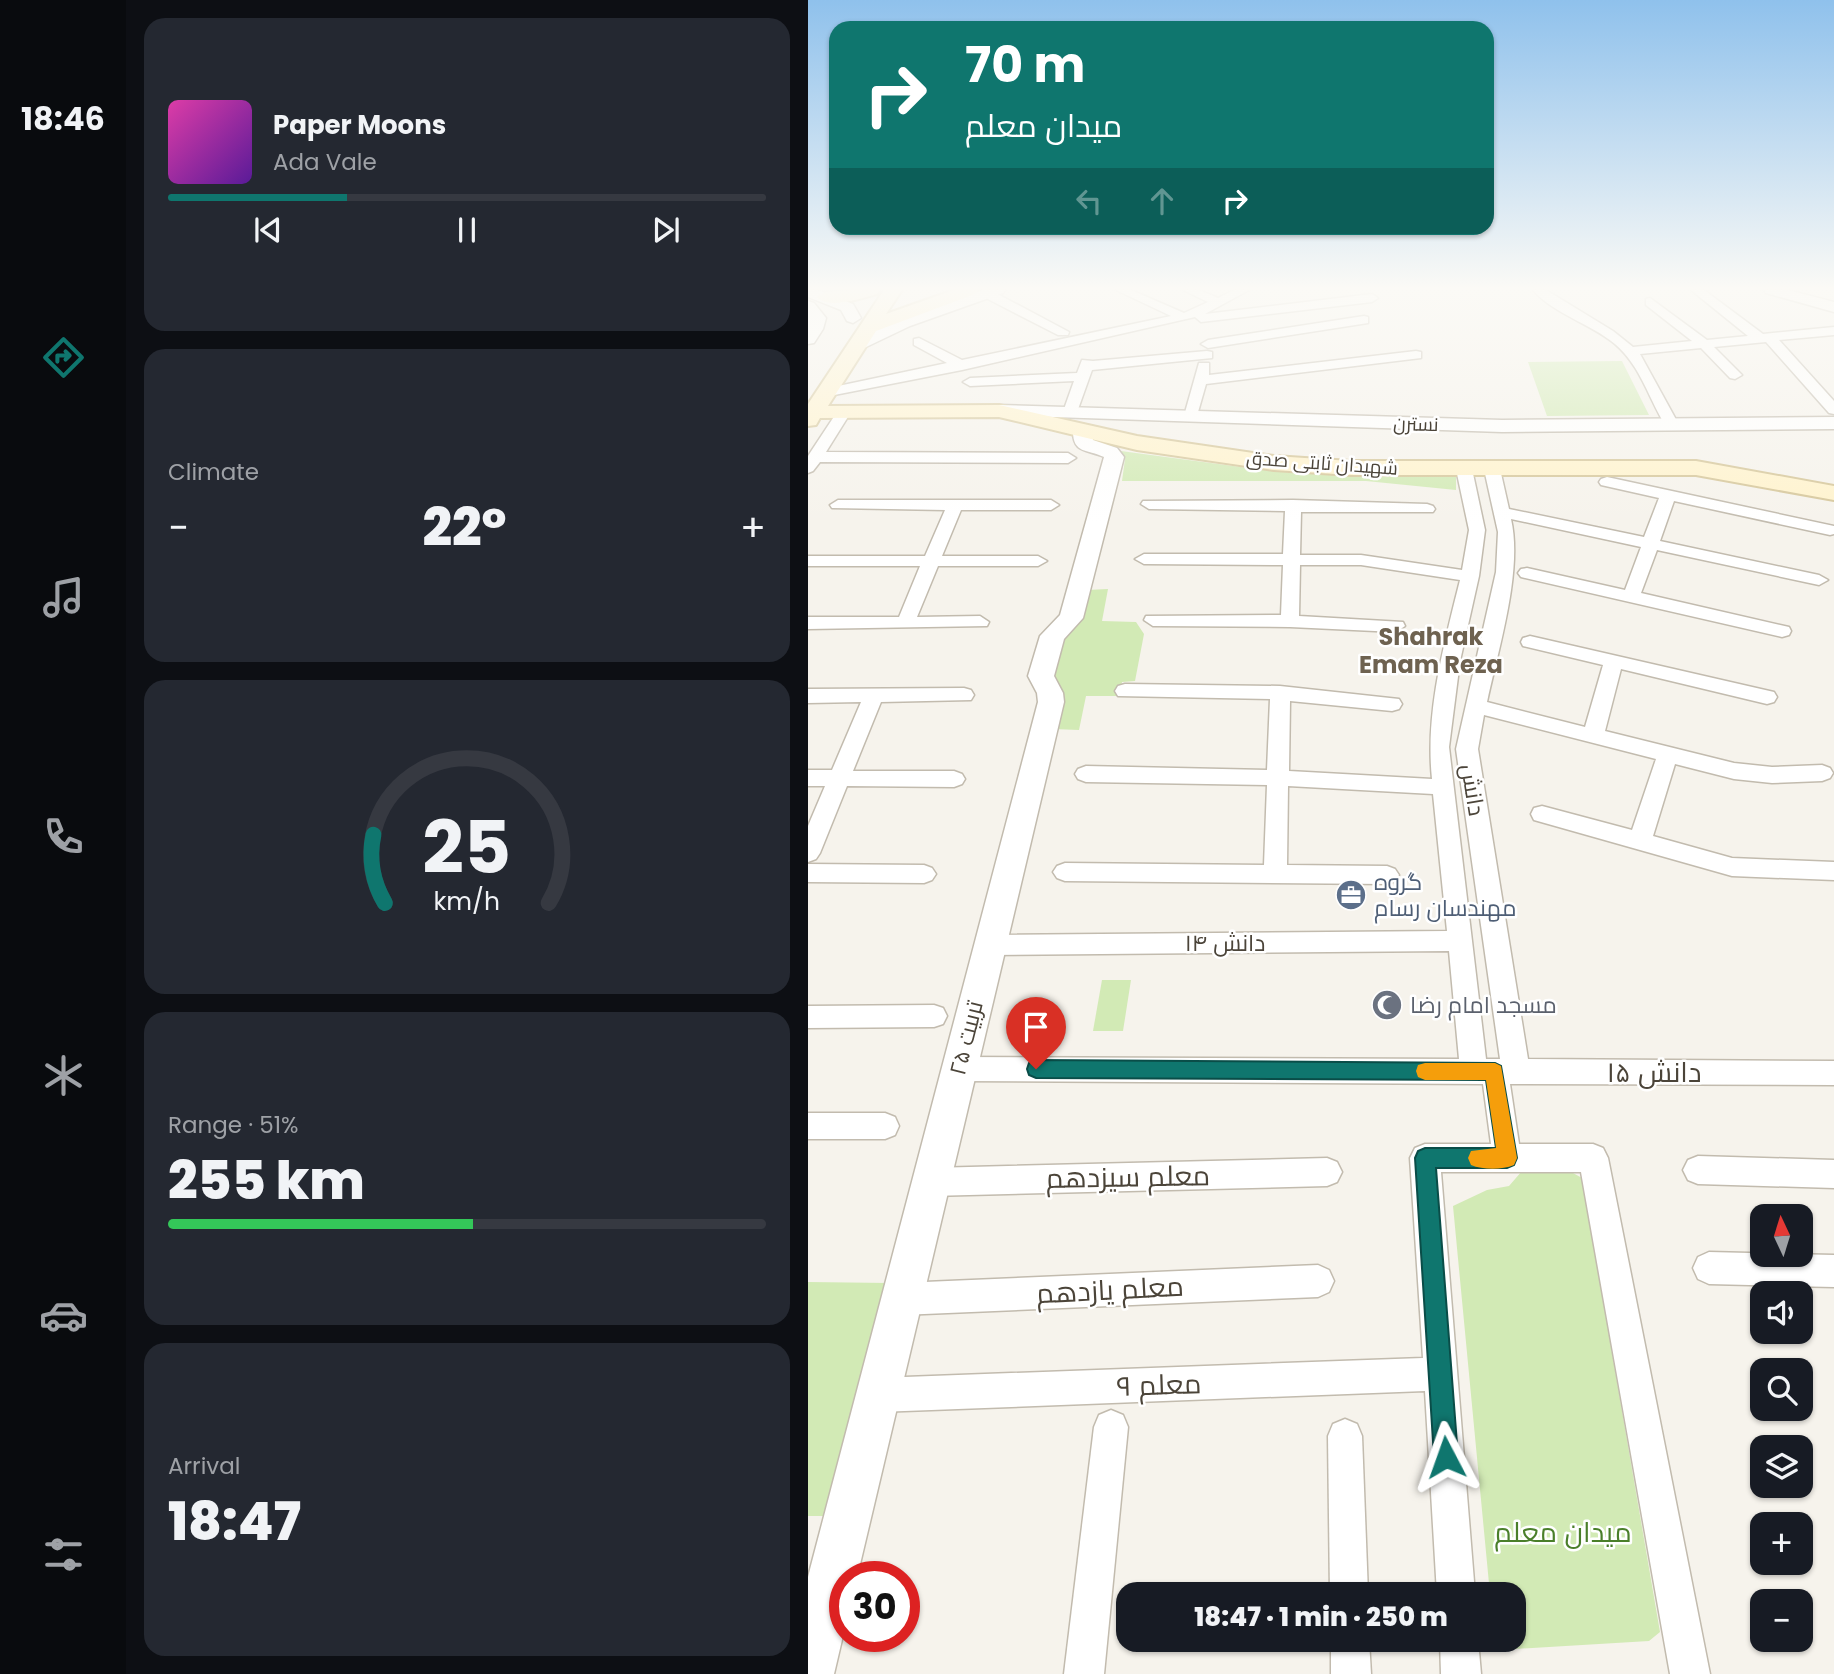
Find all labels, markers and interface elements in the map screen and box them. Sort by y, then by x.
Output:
text: 70 m [965,31,1085,99]
icon: right [850,49,941,140]
text: 18:46 [21,96,105,141]
text: میدان معلم [965,103,1122,148]
text: Paper Moons [273,107,446,143]
text: Ada Vale [273,146,377,178]
icon: left [1070,182,1108,220]
icon: ahead [1143,182,1181,220]
icon: right [1216,182,1254,220]
icon: previous [249,211,287,249]
icon: pause [448,211,486,249]
icon: next [647,211,685,249]
icon: directions [39,333,88,382]
street label: نسترن [1393,410,1439,438]
street label: شهیدان ثابتی صدق [1245,444,1399,482]
text: Climate [168,456,259,488]
text: 22° [422,491,507,564]
text: − [168,501,189,554]
text: + [740,501,766,554]
icon: music [39,573,88,622]
district label: Shahrak Emam Reza [1359,620,1503,681]
street label: دانش [1453,762,1493,818]
text: 25 [423,797,511,898]
icon: phone [39,812,88,861]
place label: گروه مهندسان رسام [1374,866,1517,924]
office icon: گروه مهندسان رسام [1334,878,1368,912]
text: km/h [434,884,500,919]
street label: دانش ۱۴ [1185,927,1265,959]
mosque icon: مسجد امام رضا [1370,988,1404,1022]
place label: مسجد امام رضا [1410,989,1557,1021]
street label: تربیت ۲۵ [941,997,991,1079]
pin [1006,997,1066,1069]
icon: arrive [1017,1008,1055,1046]
icon: climate [39,1051,88,1100]
street label: دانش ۱۵ [1607,1053,1701,1092]
text: Range · 51% [168,1109,298,1141]
text: 255 km [168,1144,365,1217]
street label: معلم سیزدهم [1045,1156,1211,1198]
north arrow [1750,1204,1812,1267]
map controls [1750,1204,1813,1652]
street label: معلم یازدهم [1035,1267,1185,1313]
button: sound [1750,1281,1813,1344]
icon: car [39,1291,88,1340]
button: search [1750,1358,1813,1421]
street label: معلم ۹ [1116,1364,1202,1406]
position arrow [1409,1420,1483,1494]
button: layers [1750,1435,1813,1498]
text: Arrival [168,1450,240,1482]
text: 18:47 [168,1485,301,1558]
button: + [1750,1512,1813,1575]
park label: میدان معلم [1494,1513,1632,1552]
icon: filters [39,1530,88,1579]
speed limit sign: 30 [829,1561,920,1652]
button: − [1750,1589,1813,1652]
text: 18:47 · 1 min · 250 m [1194,1599,1448,1635]

